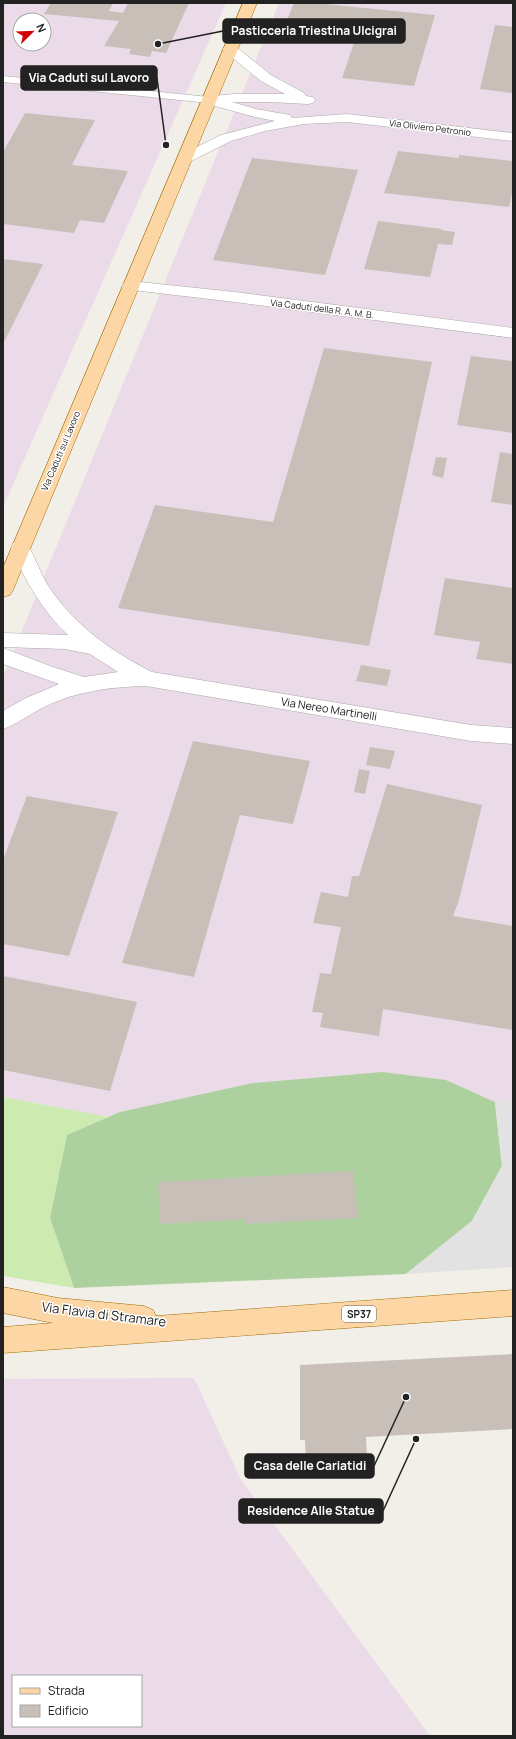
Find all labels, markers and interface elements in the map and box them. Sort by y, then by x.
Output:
north arrow [12,12,52,52]
callout: Pasticceria Triestina Ulcigrai [223,19,405,43]
text: N [33,21,50,35]
text: Pasticceria Triestina Ulcigrai [231,22,397,39]
callout: Via Caduti sul Lavoro [21,66,157,90]
text: Via Caduti sul Lavoro [29,69,149,86]
street label: Via Oliviero Petronio [388,116,472,139]
street label: Via Caduti della R. A. M. B. [270,296,375,321]
street label: Via Caduti sul Lavoro [38,409,83,493]
street label: Via Nereo Martinelli [280,693,378,724]
street label: Via Flavia di Stramare [41,1297,168,1331]
road number: SP37 [342,1306,376,1322]
callout: Casa delle Cariatidi [245,1454,374,1478]
text: Casa delle Cariatidi [254,1457,366,1474]
callout: Residence Alle Statue [239,1499,383,1523]
text: Residence Alle Statue [247,1502,375,1519]
legend [12,1675,142,1727]
text: Strada [48,1682,85,1699]
text: Edificio [48,1702,88,1719]

